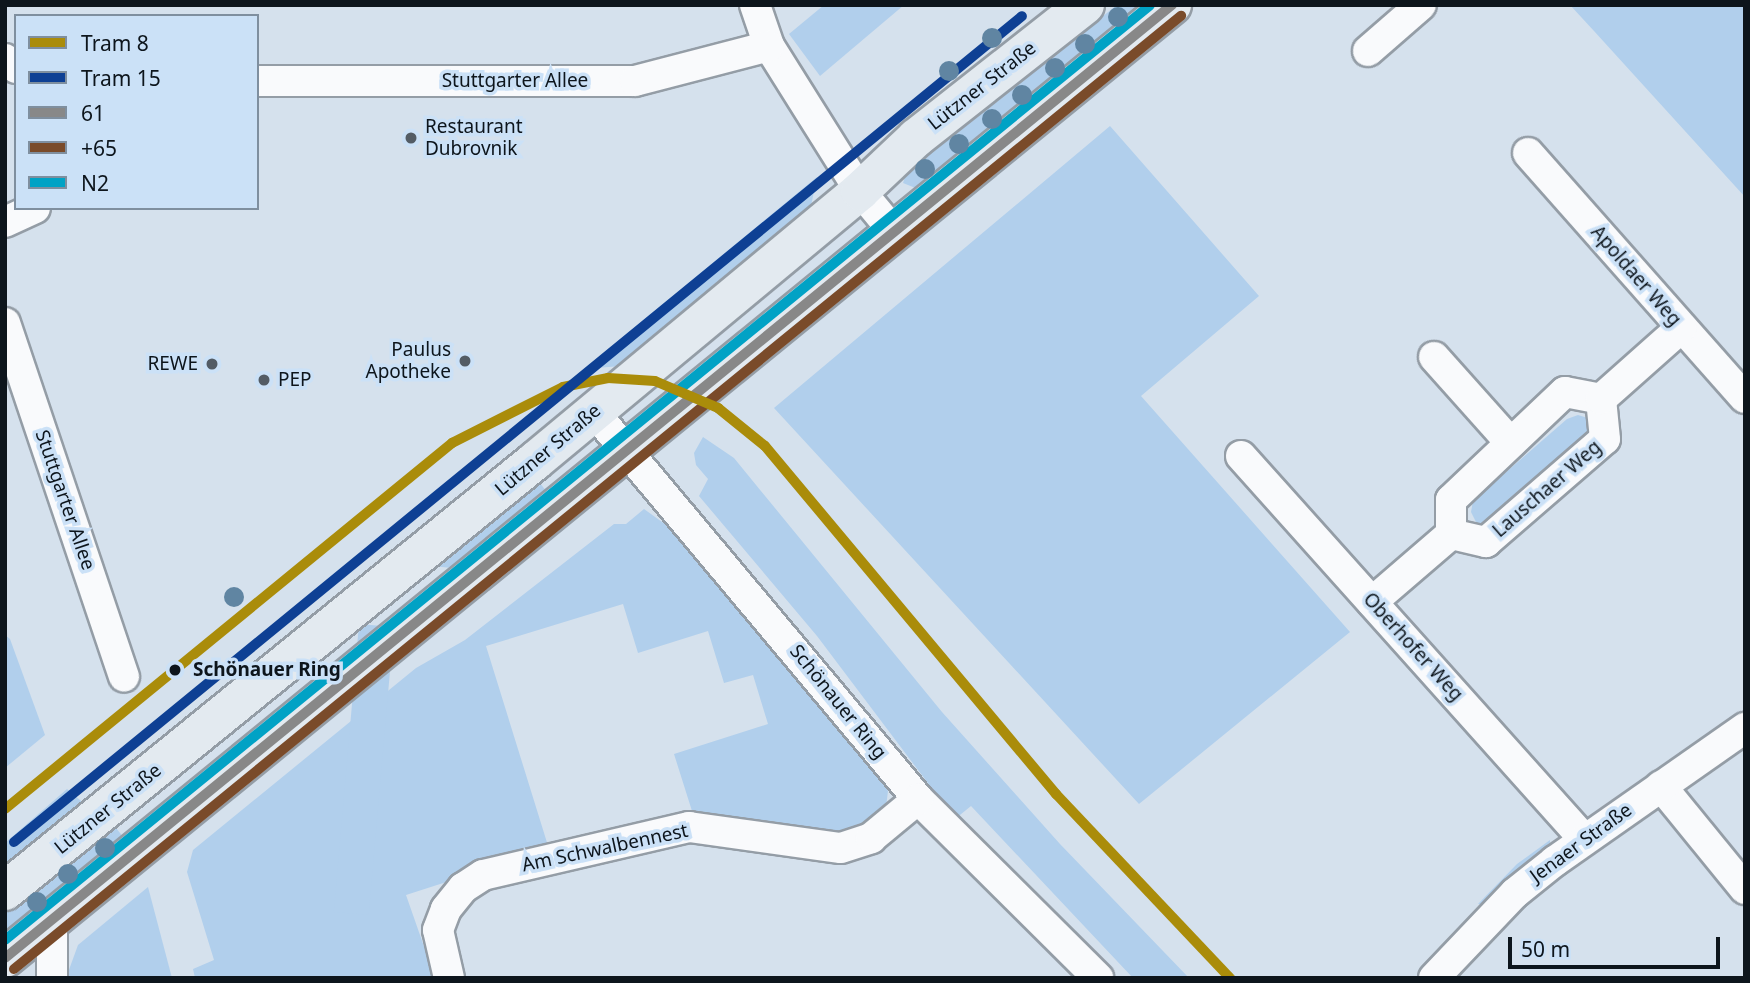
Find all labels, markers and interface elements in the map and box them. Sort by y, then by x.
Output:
legend [14,14,259,210]
text: Tram 8 [81,29,149,57]
street label: Lützner Straße [923,37,1041,135]
text: Tram 15 [81,64,161,92]
street label: Stuttgarter Allee [442,70,588,92]
text: 61 [81,99,105,127]
place label: Restaurant Dubrovnik [425,116,523,160]
marker: Restaurant Dubrovnik [403,130,419,146]
text: +65 [81,134,117,162]
text: N2 [81,169,109,197]
street label: Apoldaer Weg [1586,221,1686,331]
place label: Paulus Apotheke [366,339,451,383]
place label: REWE [147,353,198,375]
marker: Paulus Apotheke [457,353,473,369]
marker: REWE [204,356,220,372]
place label: PEP [278,369,312,391]
marker: PEP [256,372,272,388]
street label: Lützner Straße [491,399,605,501]
street label: Stuttgarter Allee [30,427,100,573]
street label: Lauschaer Weg [1488,436,1606,542]
street label: Oberhofer Weg [1358,588,1468,706]
street label: Schönauer Ring [785,640,891,764]
marker: Schönauer Ring [163,658,187,682]
place label: Schönauer Ring [193,659,341,681]
street label: Lützner Straße [50,759,166,859]
street label: Jenaer Straße [1526,799,1636,887]
street label: Am Schwalbennest [520,819,690,877]
scale bar [1512,923,1724,967]
text: 50 m [1521,935,1570,963]

